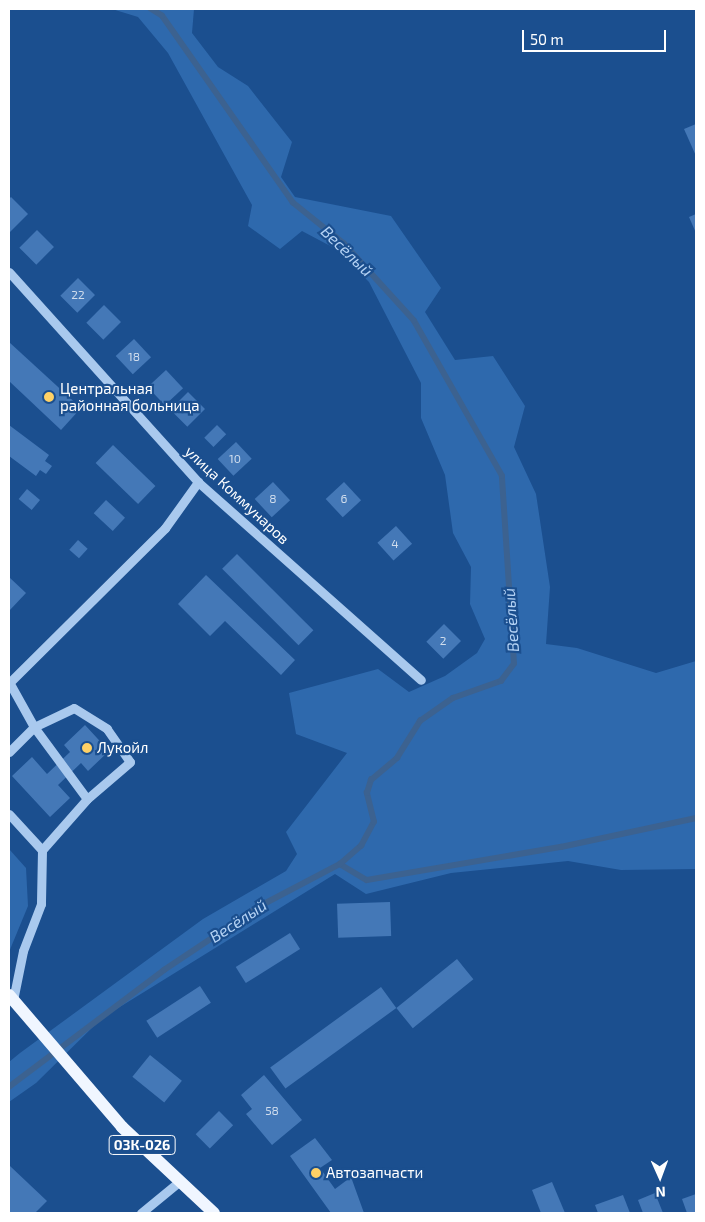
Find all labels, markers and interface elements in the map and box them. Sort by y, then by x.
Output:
scale bar [525,20,669,52]
text: 50 m [530,30,564,48]
water label: Весёлый [317,222,377,280]
house number: 22 [71,288,85,302]
house number: 18 [128,350,140,364]
place label: Центральная районная больница [60,379,200,414]
marker: Центральная районная больница [42,390,56,404]
street label: улица Коммунаров [181,442,293,548]
house number: 10 [229,452,241,466]
house number: 8 [269,492,277,506]
house number: 6 [341,492,347,506]
house number: 4 [391,537,399,551]
water label: Весёлый [499,587,523,653]
house number: 2 [440,634,446,648]
place label: Лукойл [97,739,149,757]
marker: Лукойл [81,742,93,754]
water label: Весёлый [206,895,270,947]
house number: 58 [265,1104,279,1118]
road number: 03К-026 [108,1134,176,1156]
north arrow [635,1152,685,1202]
place label: Автозапчасти [326,1164,423,1182]
marker: Автозапчасти [310,1167,322,1179]
text: N [655,1184,666,1201]

